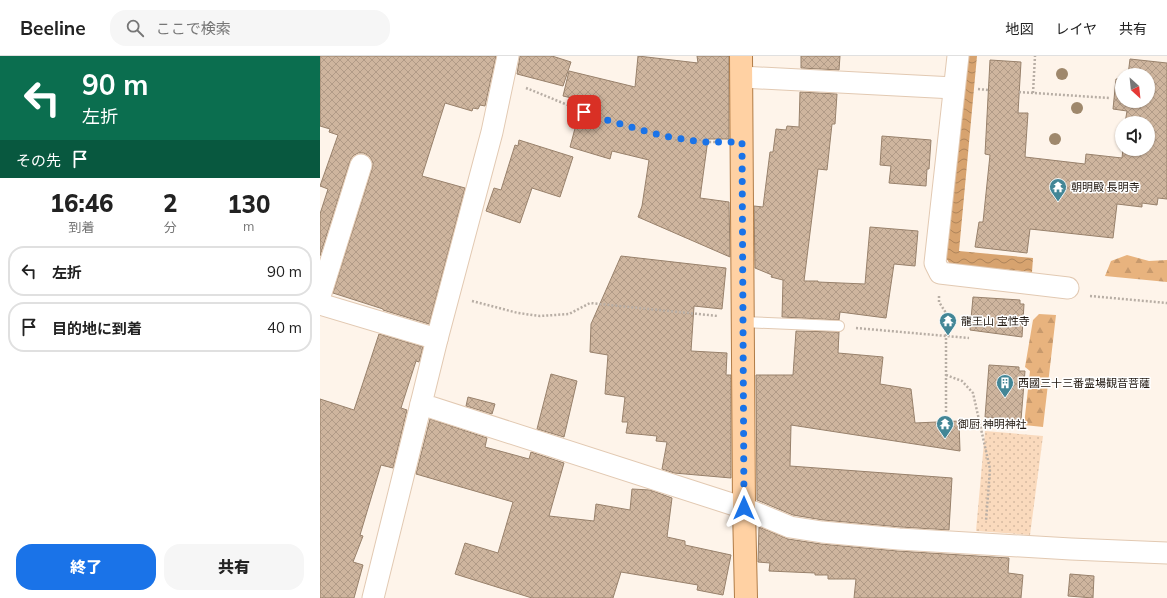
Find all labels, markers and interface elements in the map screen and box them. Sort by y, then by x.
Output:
search box [110,10,390,46]
text: Beeline [20,16,86,40]
icon: search [124,17,146,39]
text: ここで検索 [156,19,231,38]
text: 地図 [1005,20,1033,38]
text: レイヤ [1055,20,1097,38]
text: 共有 [1119,20,1147,38]
text: 90 m [82,67,148,102]
north arrow [1115,68,1155,108]
map controls [1115,68,1155,156]
icon: left [16,72,68,124]
pin [567,95,601,129]
icon: arrive [573,101,595,123]
text: 左折 [82,105,118,128]
button: sound [1115,116,1155,156]
icon: arrive [69,148,91,170]
text: その先 [16,151,61,170]
temple icon: 朝明殿 長明寺 [1048,177,1068,202]
place label: 朝明殿 長明寺 [1071,180,1140,194]
text: 16:46 [50,188,113,218]
text: 2 [163,188,178,218]
text: 130 [227,189,270,219]
text: m [243,218,254,234]
text: 到着 [69,219,95,235]
text: 分 [164,219,177,235]
icon: left [18,260,40,282]
text: 90 m [267,262,302,281]
text: 左折 [52,263,82,282]
temple icon: 龍王山 宝性寺 [938,311,958,336]
place label: 龍王山 宝性寺 [961,314,1030,328]
icon: arrive [18,316,40,338]
text: 40 m [267,318,302,337]
text: 目的地に到着 [52,319,142,338]
building icon: 西國三十三番霊場観音菩薩 [995,373,1015,398]
place label: 西國三十三番霊場観音菩薩 [1018,376,1150,390]
temple icon: 御厨 神明神社 [935,414,955,439]
place label: 御厨 神明神社 [957,417,1027,431]
position arrow [723,487,765,529]
button: 終了 [16,544,156,590]
button: 共有 [164,544,304,590]

